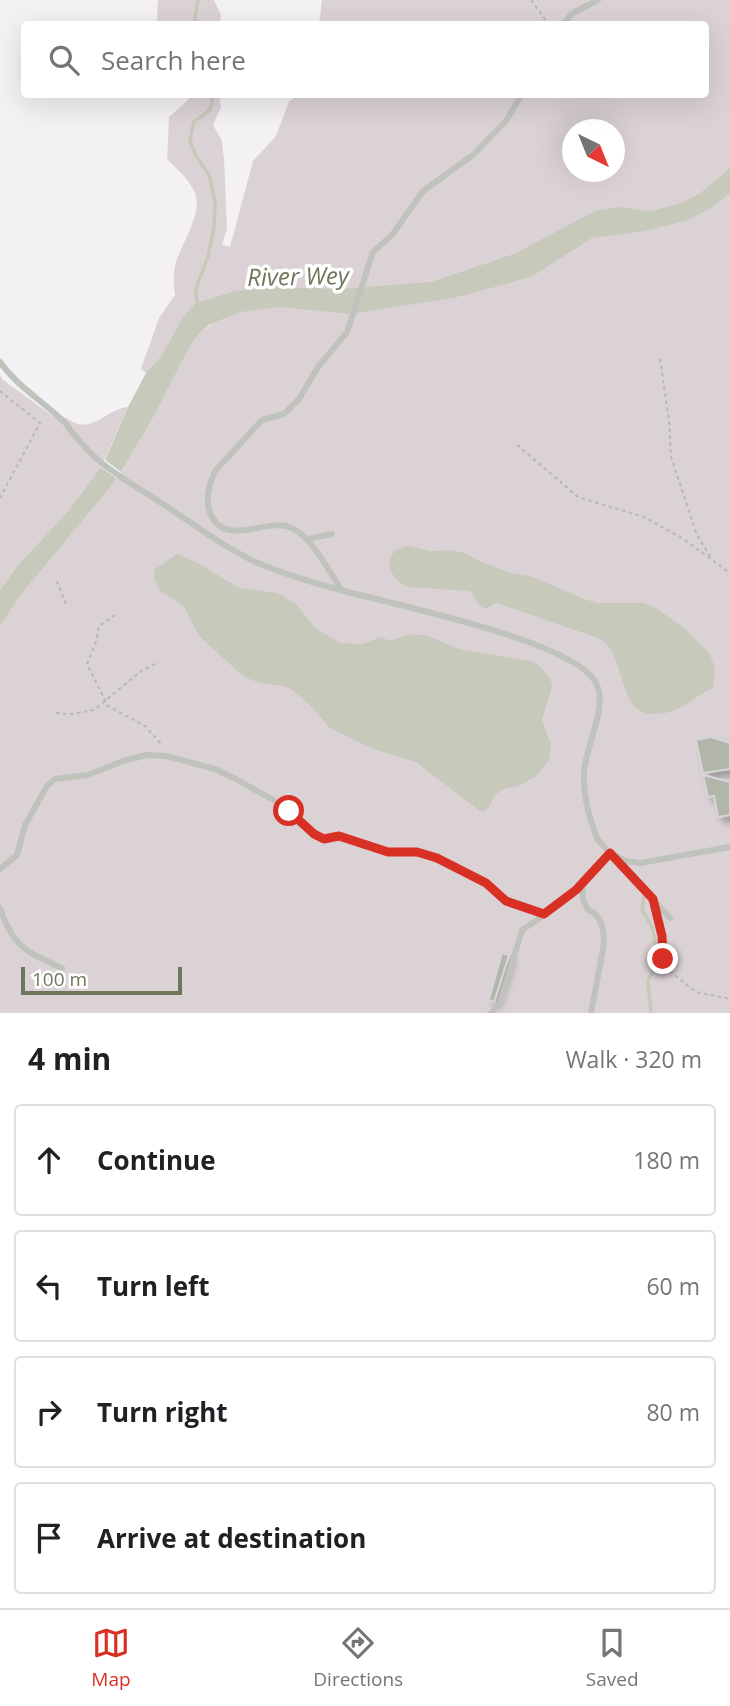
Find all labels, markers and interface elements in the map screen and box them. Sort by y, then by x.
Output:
search box [21,21,709,98]
icon: search [45,41,83,79]
text: Search here [101,42,246,78]
north arrow [562,119,625,182]
water label: River Wey [247,258,351,293]
route start [273,795,304,826]
route end [647,943,678,974]
scale bar [21,964,182,996]
text: 100 m [32,966,87,992]
text: 4 min [28,1038,111,1079]
text: Walk · 320 m [565,1043,702,1075]
icon: ahead [30,1141,68,1179]
text: Continue [97,1142,216,1178]
text: 180 m [633,1144,700,1176]
icon: left [30,1267,68,1305]
text: Turn left [97,1268,209,1304]
text: 60 m [646,1270,700,1302]
icon: right [30,1393,68,1431]
text: Turn right [97,1394,228,1430]
text: 80 m [646,1396,700,1428]
icon: arrive [30,1519,68,1557]
text: Arrive at destination [97,1520,366,1556]
tab: Map [91,1624,131,1692]
tab: Directions [313,1624,403,1692]
tab: Saved [586,1624,639,1692]

